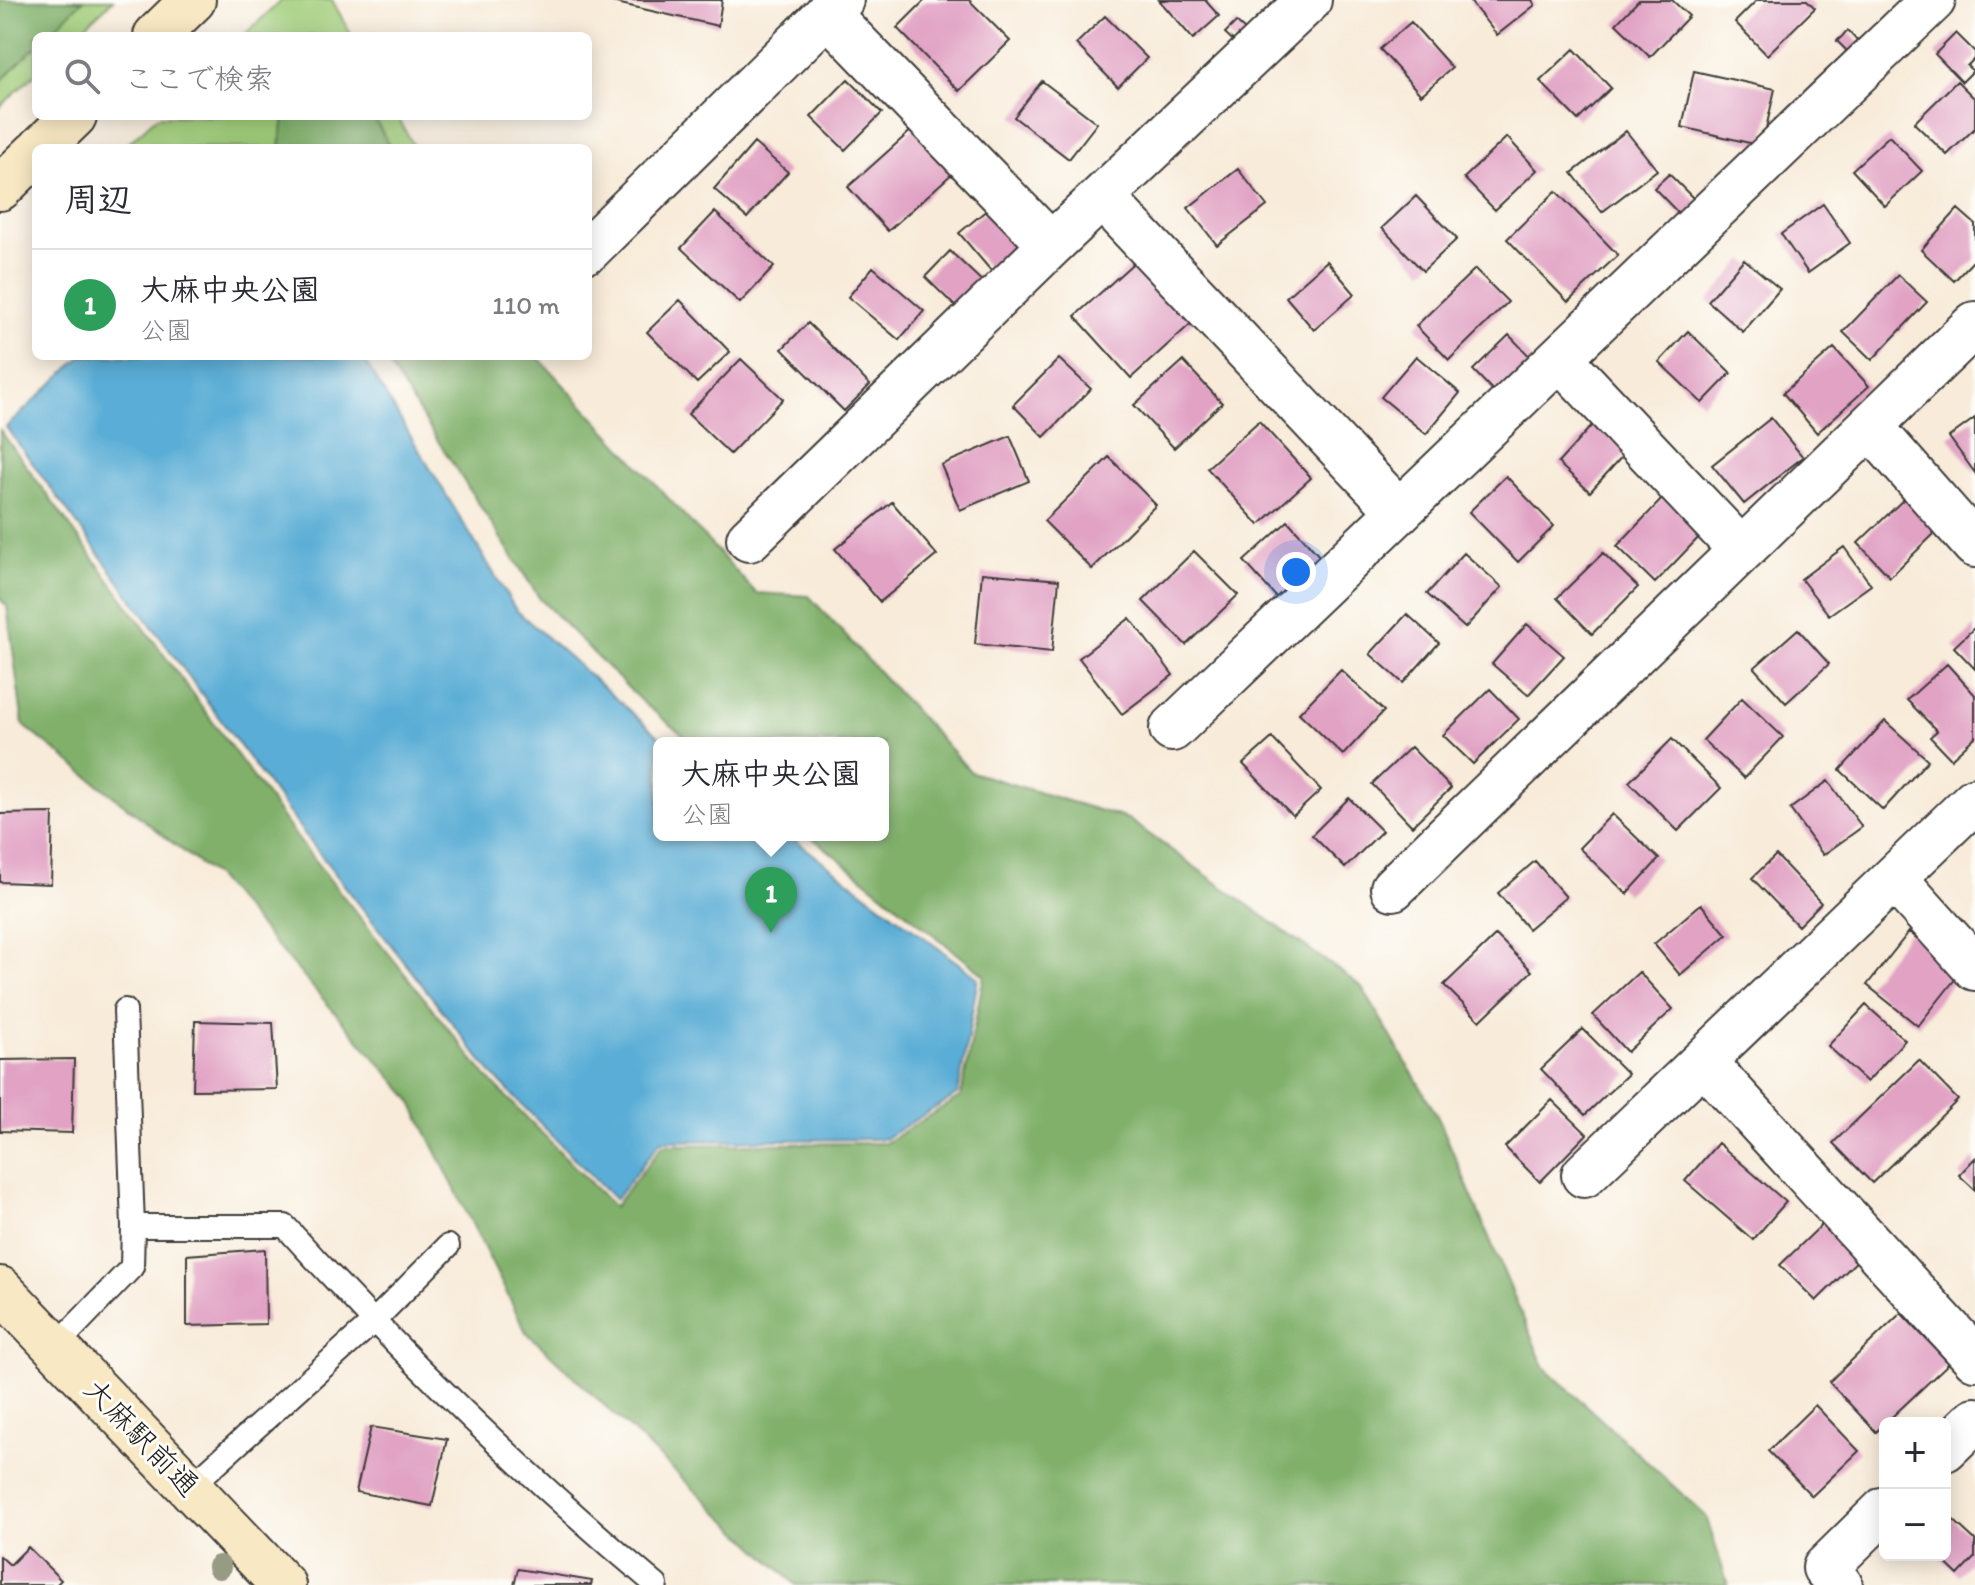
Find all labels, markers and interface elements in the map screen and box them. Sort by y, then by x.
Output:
search box [32,32,592,120]
icon: search [60,54,104,98]
text: ここで検索 [124,60,274,97]
text: 周辺 [64,179,132,220]
text: 大麻中央公園 [140,271,320,308]
text: 1 [84,289,96,321]
text: 110 m [492,289,560,321]
text: 公園 [140,314,192,346]
your location [1276,552,1316,592]
popup [653,737,889,841]
text: 大麻中央公園 [681,755,861,792]
text: 公園 [681,798,733,830]
pin: 1 [745,867,797,933]
street label: 大麻駅前通 [77,1370,207,1504]
map controls [1879,1417,1951,1561]
button: + [1879,1417,1951,1489]
button: − [1879,1489,1951,1561]

